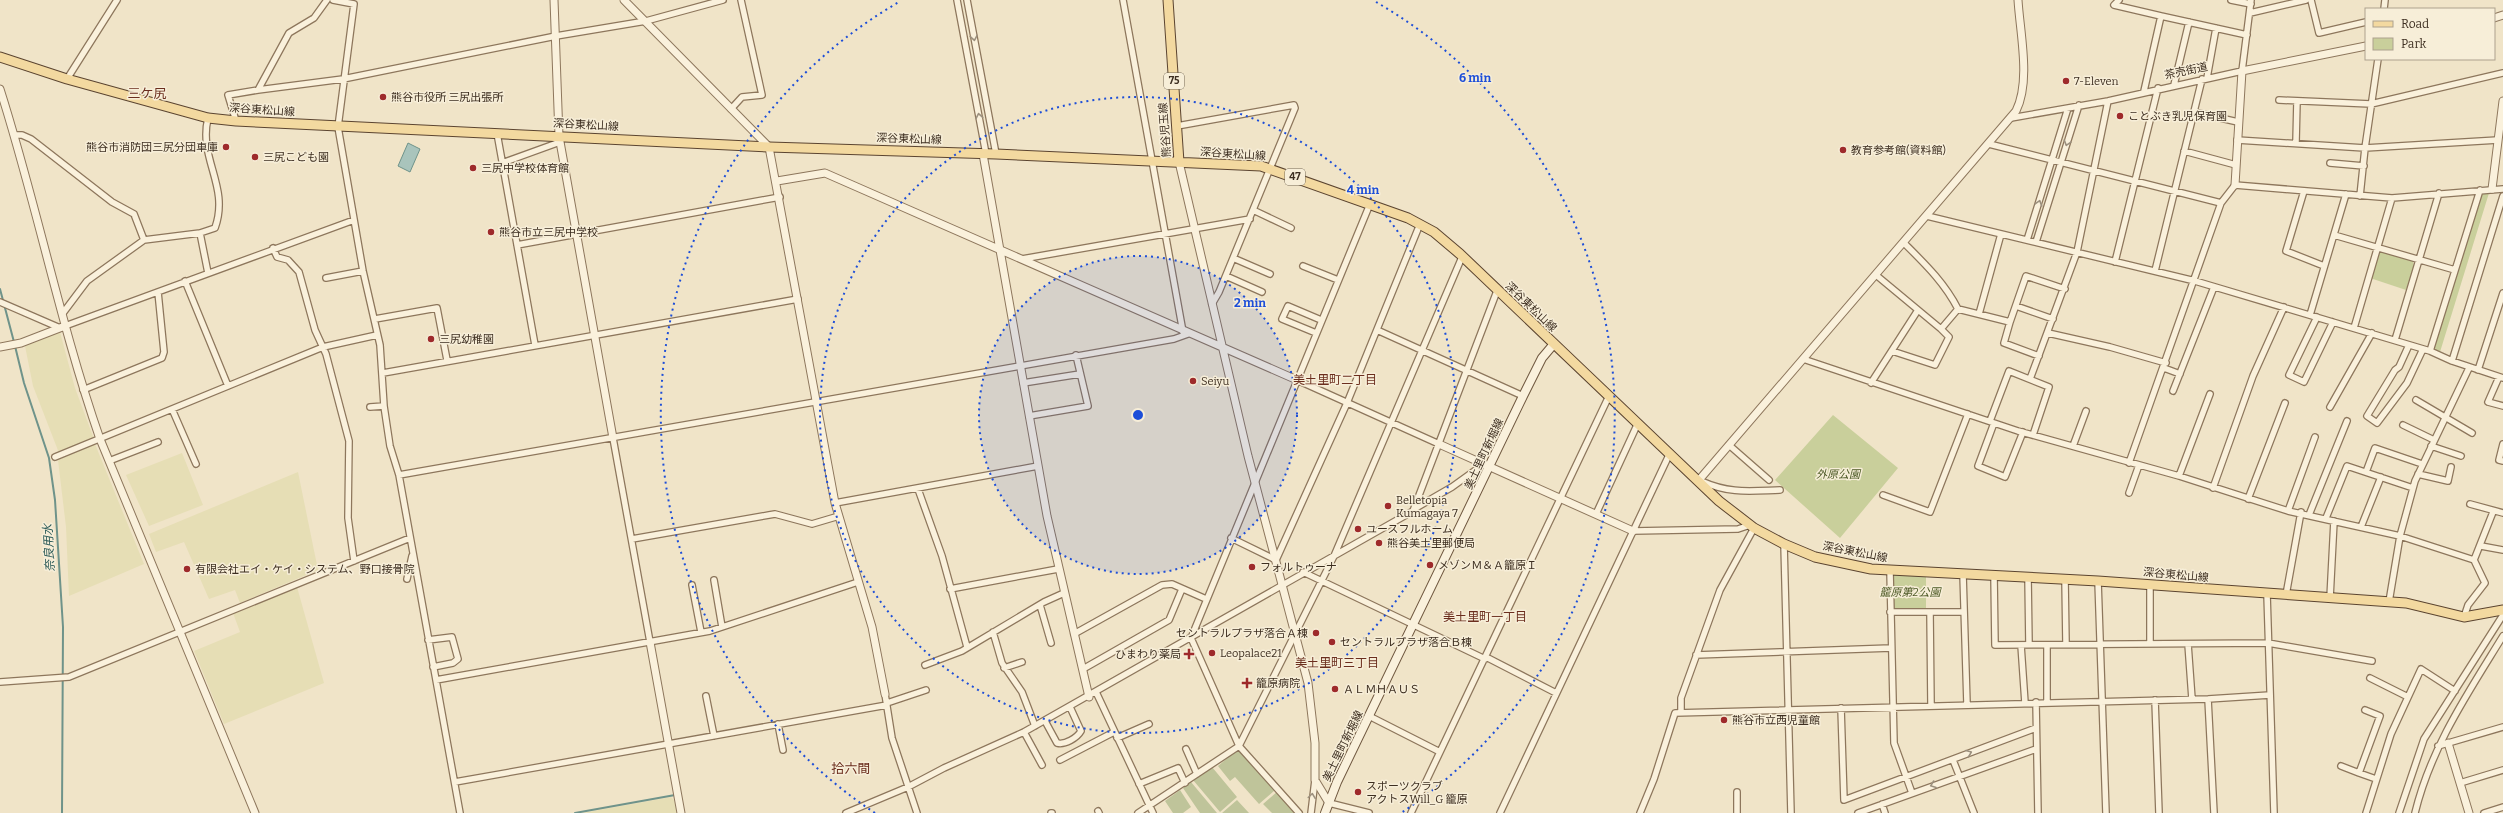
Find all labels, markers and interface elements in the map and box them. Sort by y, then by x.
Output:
legend [2365,8,2495,60]
text: Road [2401,17,2429,31]
one-way arrow [970,35,978,41]
text: Park [2401,37,2427,51]
street label: 茶売街道 [2163,60,2209,82]
text: 6 min [1459,71,1491,85]
road number: 75 [1164,73,1184,89]
place label: 7-Eleven [2074,75,2119,88]
marker: 7-Eleven [2061,76,2071,86]
district label: 三ケ尻 [127,86,167,101]
place label: 熊谷市役所 三尻出張所 [391,91,504,104]
marker: 熊谷市役所 三尻出張所 [378,92,388,102]
street label: 深谷東松山線 [229,101,295,119]
street label: 熊谷児玉線 [1157,102,1173,158]
place label: ことぶき乳児保育園 [2128,110,2227,123]
marker: ことぶき乳児保育園 [2115,111,2125,121]
one-way arrow [975,112,983,119]
street label: 深谷東松山線 [553,117,619,133]
street label: 深谷東松山線 [876,131,942,147]
one-way arrow [2063,139,2072,146]
place label: 熊谷市消防団三尻分団車庫 [86,141,218,154]
marker: 熊谷市消防団三尻分団車庫 [221,142,231,152]
place label: 教育参考館(資料館) [1851,144,1946,157]
street label: 深谷東松山線 [1200,145,1266,163]
marker: 教育参考館(資料館) [1838,145,1848,155]
place label: 三尻こども園 [263,151,329,164]
marker: 三尻こども園 [250,152,260,162]
place label: 三尻中学校体育館 [481,162,569,175]
marker: 三尻中学校体育館 [468,163,478,173]
road number: 47 [1285,169,1305,185]
text: 4 min [1347,183,1379,197]
one-way arrow [2034,200,2043,207]
place label: 熊谷市立三尻中学校 [499,226,598,239]
marker: 熊谷市立三尻中学校 [486,227,496,237]
street label: 深谷東松山線 [1503,279,1559,335]
text: 2 min [1234,296,1266,310]
place label: 三尻幼稚園 [439,333,494,346]
marker: 三尻幼稚園 [426,334,436,344]
district label: 美土里町二丁目 [1293,373,1377,387]
place label: Seiyu [1201,375,1229,388]
marker: Seiyu [1188,376,1198,386]
centre of rings [1131,408,1145,422]
street label: 美土里町新堀線 [1462,416,1506,492]
park label: 外原公園 [1816,468,1862,481]
place label: Belletopia Kumagaya 7 [1396,494,1458,520]
marker: Belletopia Kumagaya 7 [1383,501,1393,511]
water label: 奈良用水 [41,522,57,572]
place label: ユースフルホーム [1366,523,1453,536]
marker: ユースフルホーム [1353,524,1363,534]
place label: 熊谷美土里郵便局 [1387,537,1475,550]
marker: 熊谷美土里郵便局 [1374,538,1384,548]
street label: 深谷東松山線 [1821,539,1889,565]
place label: メゾンＭ＆Ａ籠原Ｉ [1438,559,1537,572]
marker: メゾンＭ＆Ａ籠原Ｉ [1425,560,1435,570]
place label: フォルトゥーナ [1260,561,1337,574]
marker: フォルトゥーナ [1247,562,1257,572]
place label: 有限会社エイ・ケイ・システム、野口接骨院 [195,563,414,576]
marker: 有限会社エイ・ケイ・システム、野口接骨院 [182,564,192,574]
street label: 深谷東松山線 [2143,566,2209,584]
park label: 籠原第2公園 [1880,586,1942,599]
district label: 美土里町一丁目 [1443,610,1527,624]
place label: セントラルプラザ落合Ａ棟 [1176,627,1308,640]
marker: セントラルプラザ落合Ａ棟 [1311,628,1321,638]
place label: セントラルプラザ落合Ｂ棟 [1340,636,1472,649]
marker: セントラルプラザ落合Ｂ棟 [1327,637,1337,647]
place label: Leopalace21 [1220,647,1282,660]
place label: ひまわり薬局 [1115,648,1181,661]
marker: Leopalace21 [1207,648,1217,658]
marker: ひまわり薬局 [1184,649,1194,659]
district label: 美土里町三丁目 [1295,656,1379,670]
marker: 籠原病院 [1241,677,1253,689]
place label: 籠原病院 [1256,677,1300,690]
place label: ＡＬＭＨＡＵＳ [1343,683,1420,696]
marker: ＡＬＭＨＡＵＳ [1330,684,1340,694]
street label: 美土里町新堀線 [1320,709,1366,783]
place label: 熊谷市立西児童館 [1732,714,1820,727]
marker: 熊谷市立西児童館 [1719,715,1729,725]
one-way arrow [1966,750,1973,758]
district label: 拾六間 [831,761,871,776]
place label: スポーツクラブ アクトスWill_G 籠原 [1366,780,1468,806]
one-way arrow [1930,781,1937,789]
marker: スポーツクラブ アクトスWill_G 籠原 [1353,787,1363,797]
one-way arrow [1307,793,1316,799]

